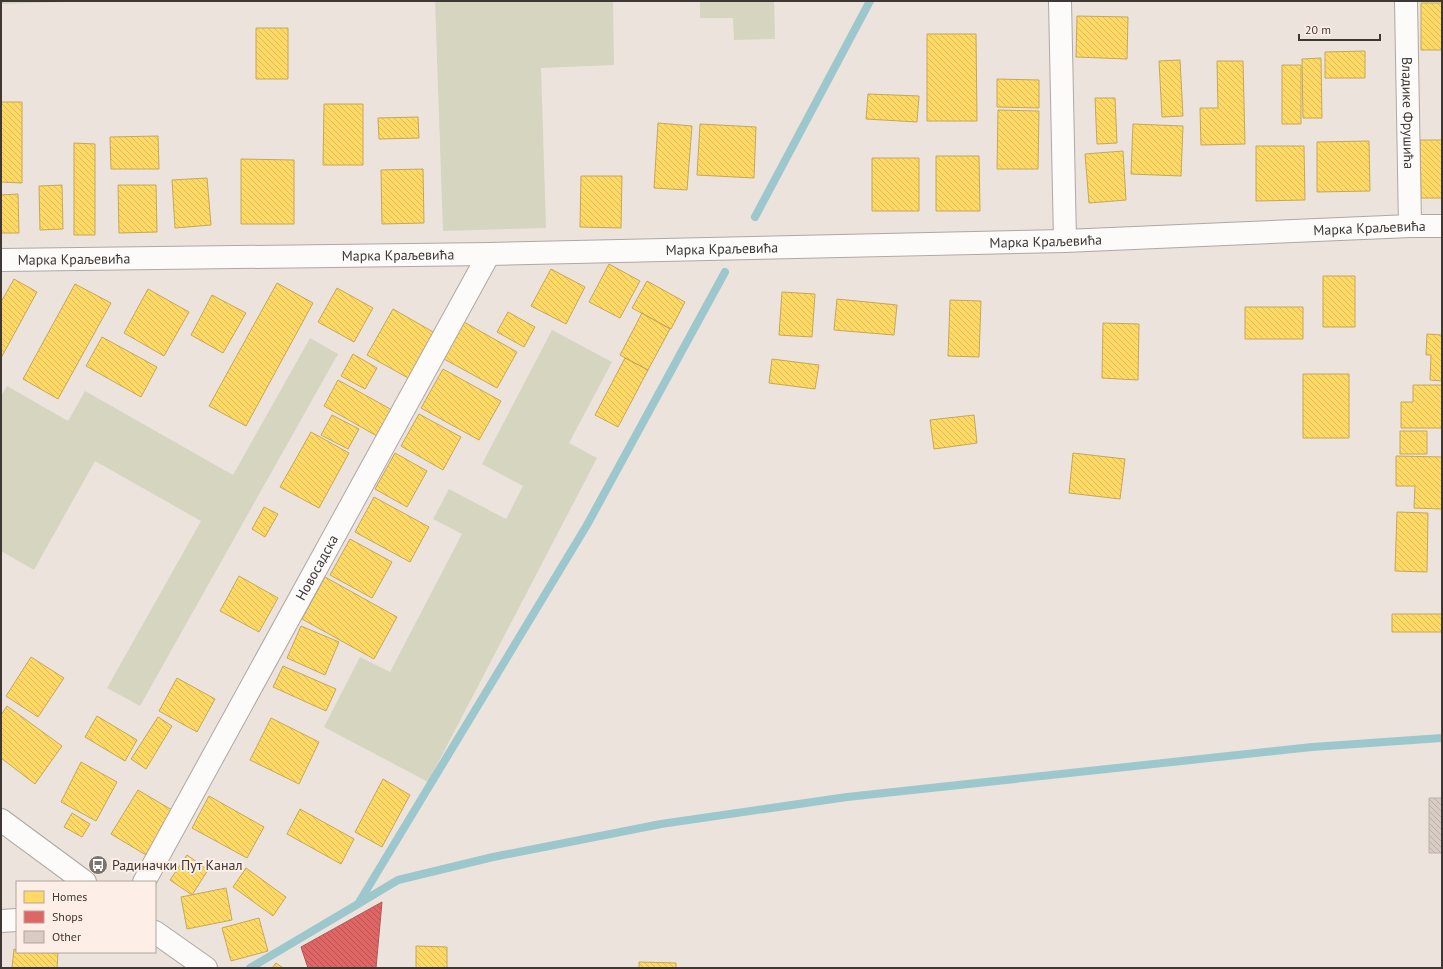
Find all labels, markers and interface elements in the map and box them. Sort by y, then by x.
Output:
scale bar [1299,16,1380,42]
text: 20 m [1305,22,1331,37]
street label: Владике Фрушића [1398,57,1418,169]
street label: Марка Краљевића [1313,217,1426,239]
street label: Марка Краљевића [989,230,1103,252]
street label: Марка Краљевића [665,238,778,259]
street label: Марка Краљевића [342,245,454,265]
street label: Марка Краљевића [18,249,130,269]
street label: Новосадска [292,531,342,603]
bus stop icon: Радиначки Пут Канал [87,854,109,876]
place label: Радиначки Пут Канал [112,856,243,874]
legend [16,881,156,953]
text: Homes [52,889,87,904]
text: Shops [52,909,83,924]
text: Other [52,929,81,944]

